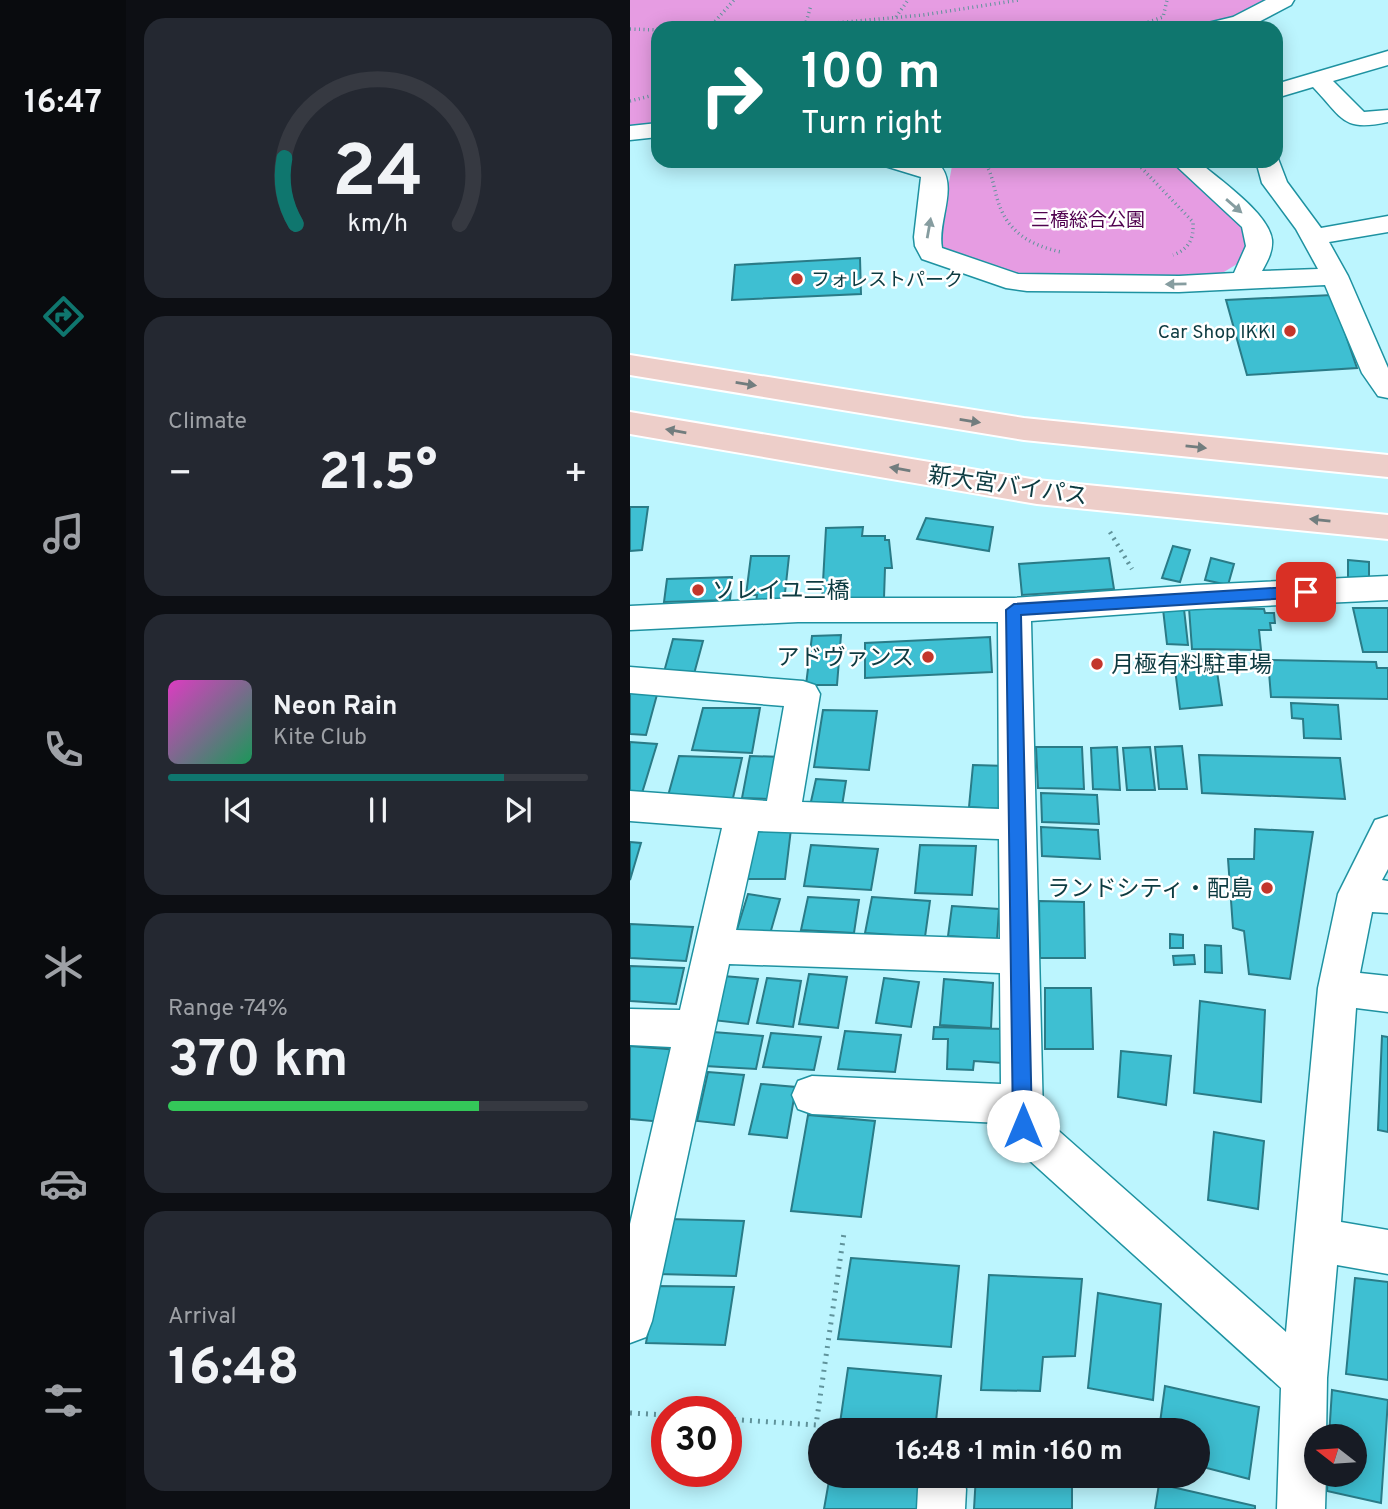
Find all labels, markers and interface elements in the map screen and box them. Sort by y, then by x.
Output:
text: 100 m [801,44,940,106]
icon: right [686,49,777,140]
text: 16:47 [24,84,102,124]
text: Turn right [801,105,943,145]
text: 24 [332,130,424,222]
one-way arrow [1225,198,1243,214]
text: km/h [348,209,408,241]
park label: 三橋総合公園 [1031,209,1145,233]
one-way arrow [924,217,935,239]
place label: フォレストパーク [811,269,963,293]
marker: フォレストパーク [789,271,805,287]
one-way arrow [1165,278,1187,290]
icon: directions [39,292,88,341]
place label: Car Shop IKKI [1158,321,1276,345]
marker: Car Shop IKKI [1282,323,1298,339]
one-way arrow [735,379,757,390]
text: Climate [168,408,247,437]
one-way arrow [959,416,981,427]
one-way arrow [665,425,687,436]
one-way arrow [1185,441,1207,452]
text: 21.5° [319,442,437,508]
text: − [168,451,193,500]
text: + [563,451,588,500]
street label: 新大宮バイパス [926,462,1089,513]
one-way arrow [889,463,911,474]
icon: music [39,509,88,558]
one-way arrow [1309,514,1331,525]
pin [1276,562,1336,622]
icon: arrive [1287,573,1325,611]
place label: ソレイユ三橋 [712,578,850,607]
marker: ソレイユ三橋 [690,582,706,598]
place label: アドヴァンス [776,645,914,674]
marker: アドヴァンス [920,649,936,665]
place label: 月極有料駐車場 [1111,652,1272,681]
marker: 月極有料駐車場 [1089,656,1105,672]
text: Neon Rain [273,691,398,724]
text: Kite Club [273,724,367,753]
icon: phone [39,725,88,774]
icon: previous [219,791,257,829]
icon: pause [359,791,397,829]
icon: next [499,791,537,829]
place label: ランドシティ・配島 [1047,876,1253,905]
marker: ランドシティ・配島 [1259,880,1275,896]
icon: climate [39,942,88,991]
text: Range · 74% [168,995,288,1024]
text: 370 km [168,1029,348,1095]
position arrow [986,1089,1060,1163]
icon: car [39,1159,88,1208]
text: Arrival [168,1303,237,1332]
text: 16:48 [168,1337,300,1403]
icon: filters [39,1376,88,1425]
speed limit sign: 30 [651,1396,742,1487]
north arrow [1304,1424,1367,1488]
map controls [1304,1424,1367,1487]
text: 16:48 · 1 min · 160 m [896,1436,1122,1469]

